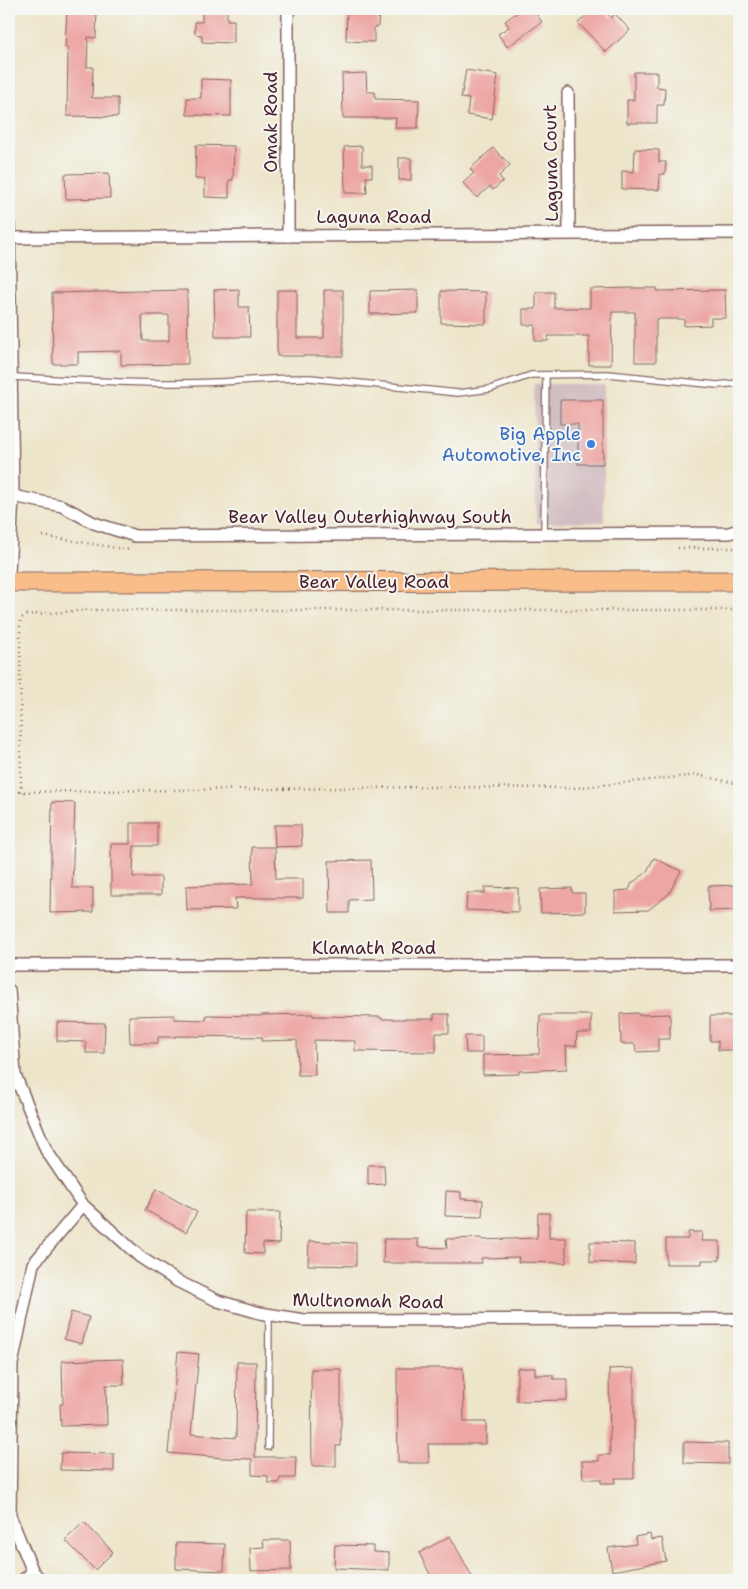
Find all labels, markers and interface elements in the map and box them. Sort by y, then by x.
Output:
street label: Omak Road [259,71,283,173]
street label: Laguna Court [538,104,564,222]
street label: Laguna Road [316,205,432,229]
place label: Big Apple Automotive, Inc [442,422,581,467]
marker: Big Apple Automotive, Inc [585,438,597,450]
street label: Bear Valley Outerhighway South [228,505,512,529]
street label: Bear Valley Road [299,570,449,594]
street label: Klamath Road [312,936,436,960]
street label: Multnomah Road [292,1288,444,1314]

